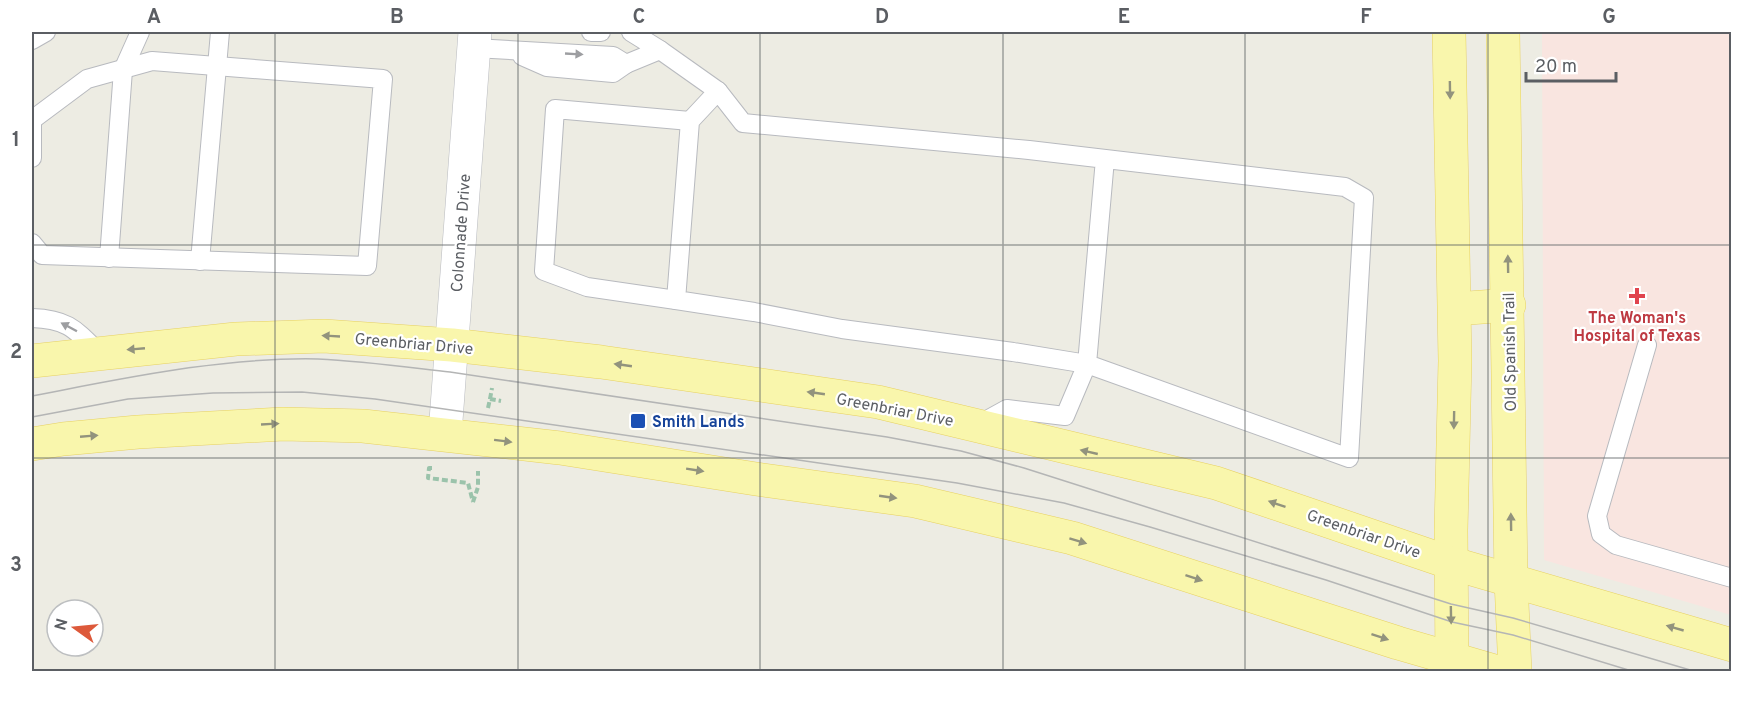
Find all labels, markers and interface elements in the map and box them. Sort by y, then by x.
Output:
text: A [147,5,161,31]
text: B [390,5,404,31]
text: C [633,5,645,31]
text: D [875,5,889,31]
text: E [1118,5,1130,31]
text: F [1360,5,1372,31]
text: G [1602,5,1616,31]
scale bar [1526,45,1616,83]
one-way arrow [565,50,584,59]
text: 20 m [1535,56,1577,79]
one-way arrow [1446,80,1455,99]
text: 1 [12,128,20,154]
street label: Colonnade Drive [448,173,476,293]
one-way arrow [1503,254,1513,273]
marker: The Woman's Hospital of Texas [1628,287,1646,305]
street label: Old Spanish Trail [1500,292,1522,412]
place label: The Woman's Hospital of Texas [1573,309,1701,347]
one-way arrow [60,323,78,333]
street label: Greenbriar Drive [354,330,474,360]
one-way arrow [321,332,340,341]
text: 2 [10,340,22,366]
one-way arrow [127,344,146,354]
one-way arrow [614,361,633,370]
one-way arrow [807,389,826,398]
street label: Greenbriar Drive [834,390,955,432]
one-way arrow [1449,410,1458,429]
marker: Smith Lands [629,412,647,430]
place label: Smith Lands [652,413,745,433]
one-way arrow [261,420,280,429]
one-way arrow [80,431,99,441]
one-way arrow [493,436,512,446]
one-way arrow [1080,447,1098,457]
one-way arrow [686,465,705,474]
one-way arrow [879,493,898,502]
one-way arrow [1268,498,1286,508]
street label: Greenbriar Drive [1304,506,1423,564]
one-way arrow [1506,512,1516,531]
one-way arrow [1069,536,1087,546]
text: 3 [10,553,22,579]
one-way arrow [1185,574,1203,583]
north arrow [45,598,105,658]
one-way arrow [1447,605,1456,624]
text: N [51,616,74,633]
one-way arrow [1666,623,1684,632]
one-way arrow [1371,633,1389,642]

